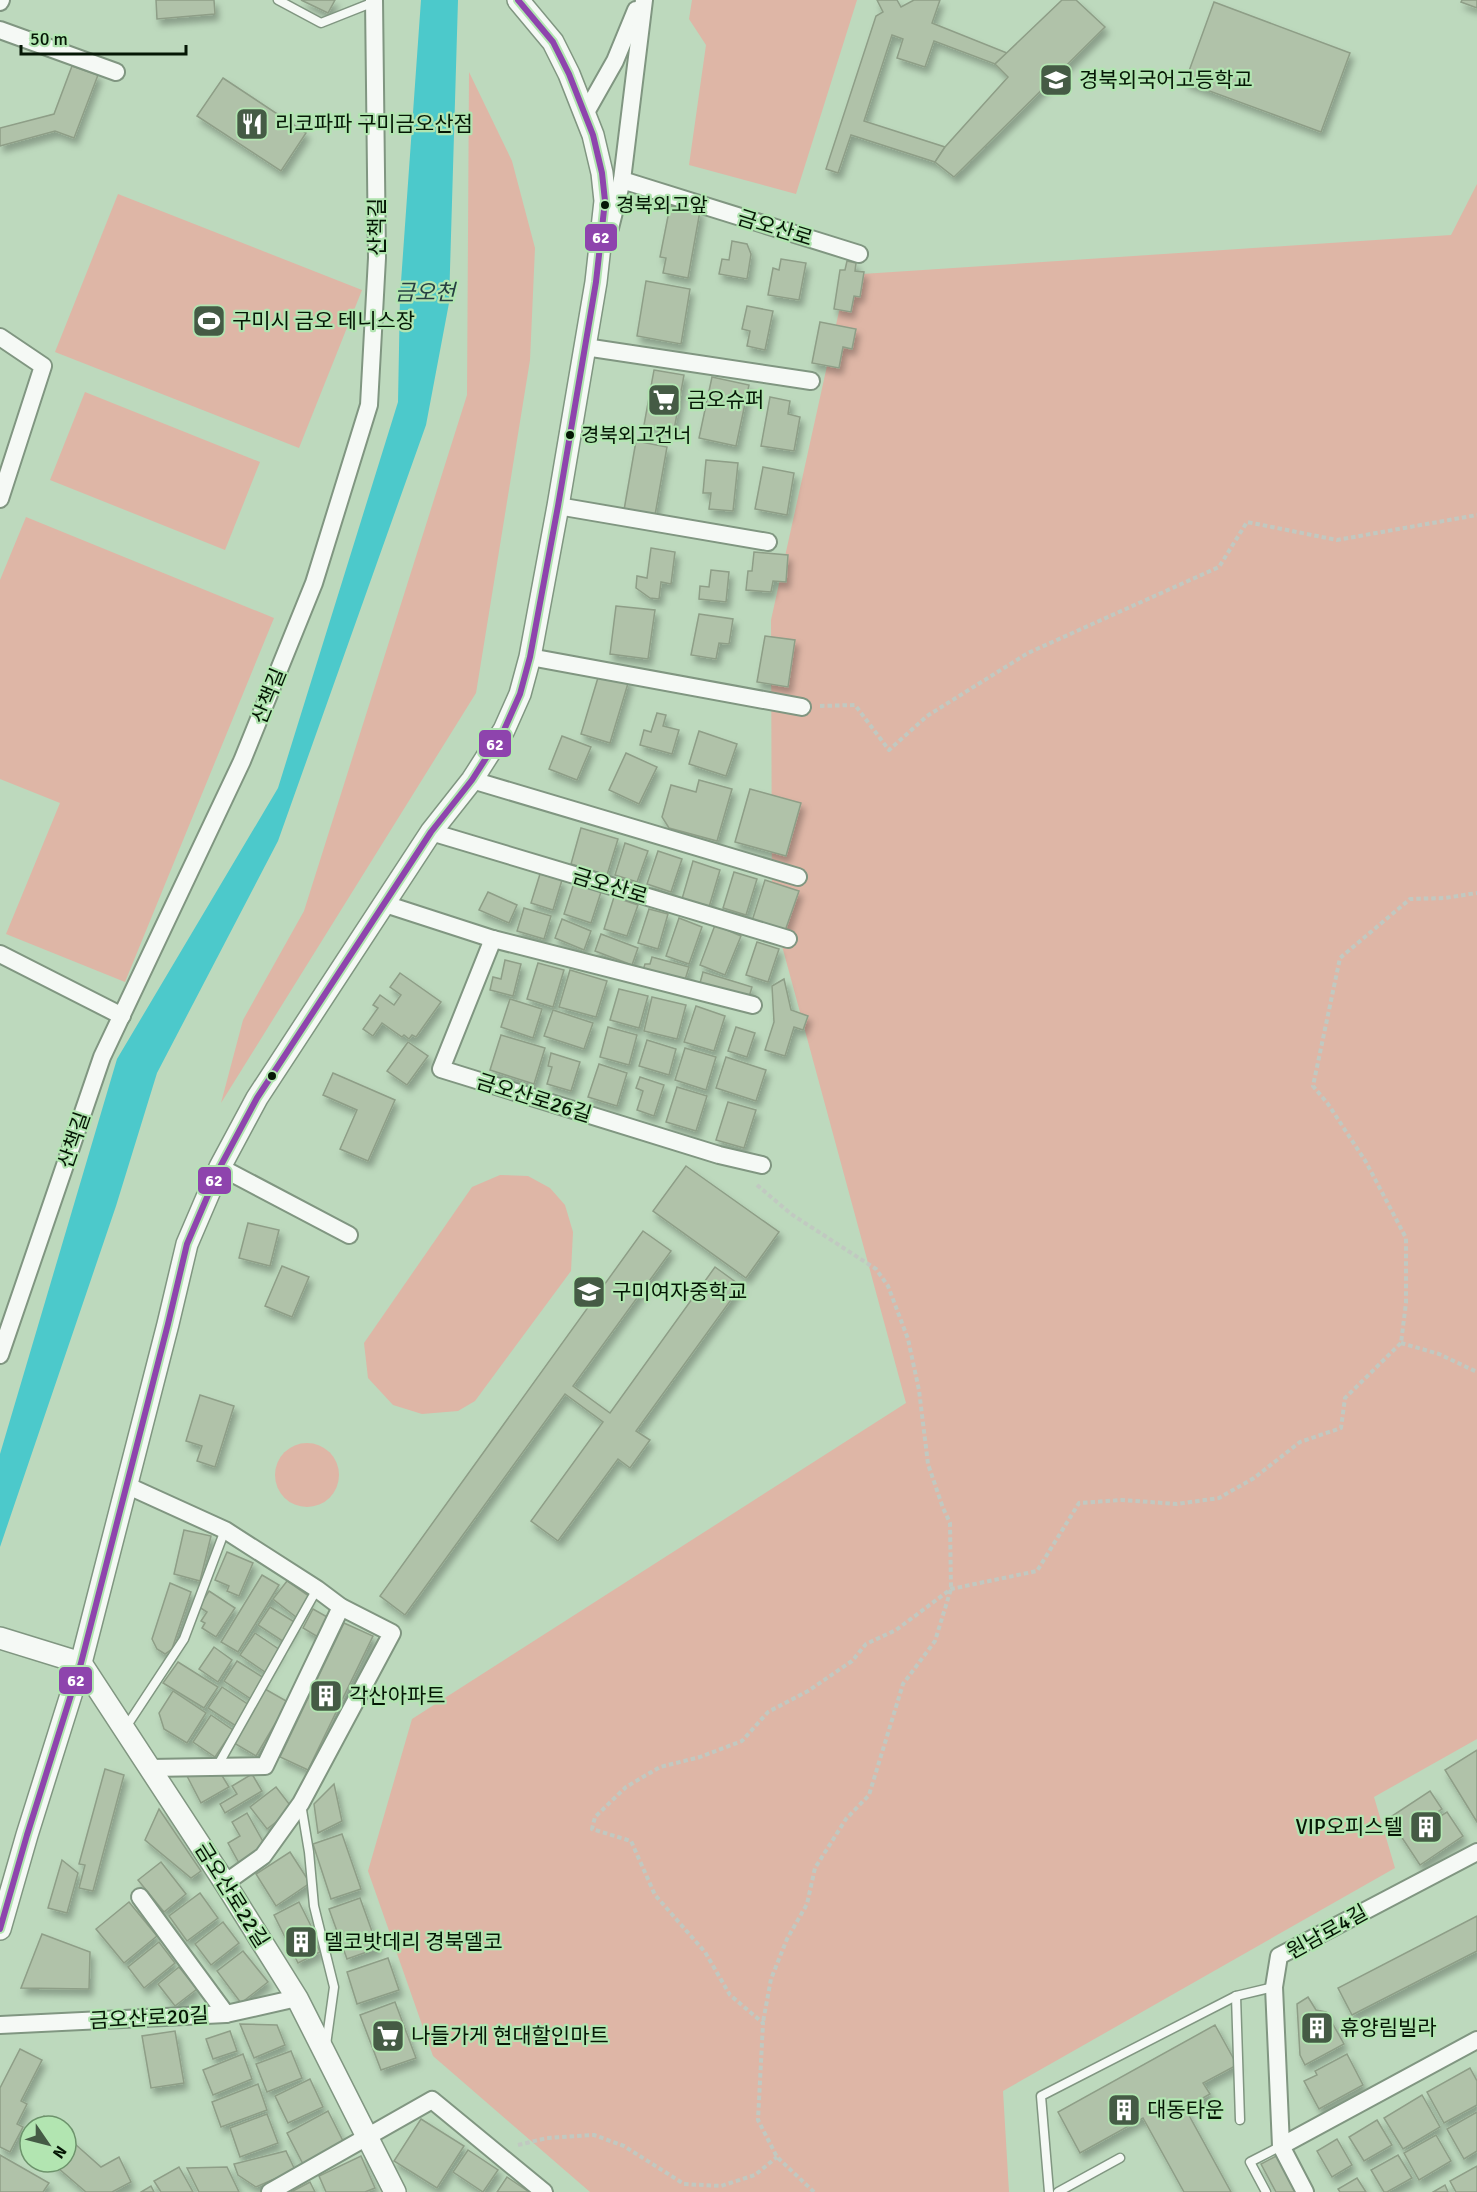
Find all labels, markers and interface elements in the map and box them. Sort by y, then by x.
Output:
scale bar [21,18,186,56]
text: 50 m [30,28,68,50]
school or university icon: 경북외국어고등학교 [1038,62,1074,98]
place label: 경북외국어고등학교 [1079,67,1253,93]
restaurant icon: 리코파파 구미금오산점 [234,106,270,142]
place label: 리코파파 구미금오산점 [275,111,473,137]
place label: 경북외고앞 [616,193,708,218]
street label: 산책길 [364,198,390,256]
marker: 경북외고앞 [599,199,611,211]
street label: 금오산로 [734,204,816,252]
line badge: 62 [584,223,618,252]
text: 62 [592,228,610,248]
water label: 금오천 [395,279,458,306]
sports icon: 구미시 금오 테니스장 [191,303,227,339]
place label: 구미시 금오 테니스장 [232,308,415,334]
supermarket icon: 금오슈퍼 [646,382,682,418]
place label: 금오슈퍼 [687,387,764,413]
place label: 경북외고건너 [581,423,691,448]
marker: 경북외고건너 [564,429,576,441]
street label: 산책길 [246,664,292,728]
line badge: 62 [478,729,512,758]
text: 62 [486,735,504,755]
street label: 금오산로 [569,862,651,910]
street label: 금오산로26길 [473,1068,595,1128]
unlabelled marker [266,1070,278,1082]
street label: 산책길 [52,1108,96,1172]
line badge: 62 [197,1166,232,1195]
text: 62 [205,1171,223,1191]
school or university icon: 구미여자중학교 [571,1274,607,1310]
place label: 구미여자중학교 [612,1279,747,1305]
line badge: 62 [58,1666,93,1695]
text: 62 [67,1671,85,1691]
building icon: 각산아파트 [308,1678,344,1714]
place label: 각산아파트 [349,1683,446,1709]
building icon: VIP오피스텔 [1408,1809,1444,1845]
place label: VIP오피스텔 [1296,1814,1403,1840]
street label: 금오산로22길 [189,1838,275,1952]
street label: 원남로4길 [1282,1899,1372,1965]
building icon: 델코밧데리 경북델코 [283,1924,319,1960]
place label: 델코밧데리 경북델코 [324,1929,503,1955]
street label: 금오산로20길 [89,2002,209,2034]
building icon: 휴양림빌라 [1299,2010,1335,2046]
place label: 휴양림빌라 [1340,2015,1437,2041]
supermarket icon: 나들가게 현대할인마트 [370,2018,406,2054]
place label: 나들가게 현대할인마트 [411,2023,609,2049]
building icon: 대동타운 [1106,2092,1142,2128]
place label: 대동타운 [1147,2097,1224,2123]
north arrow [18,2114,78,2174]
text: N [48,2142,71,2162]

